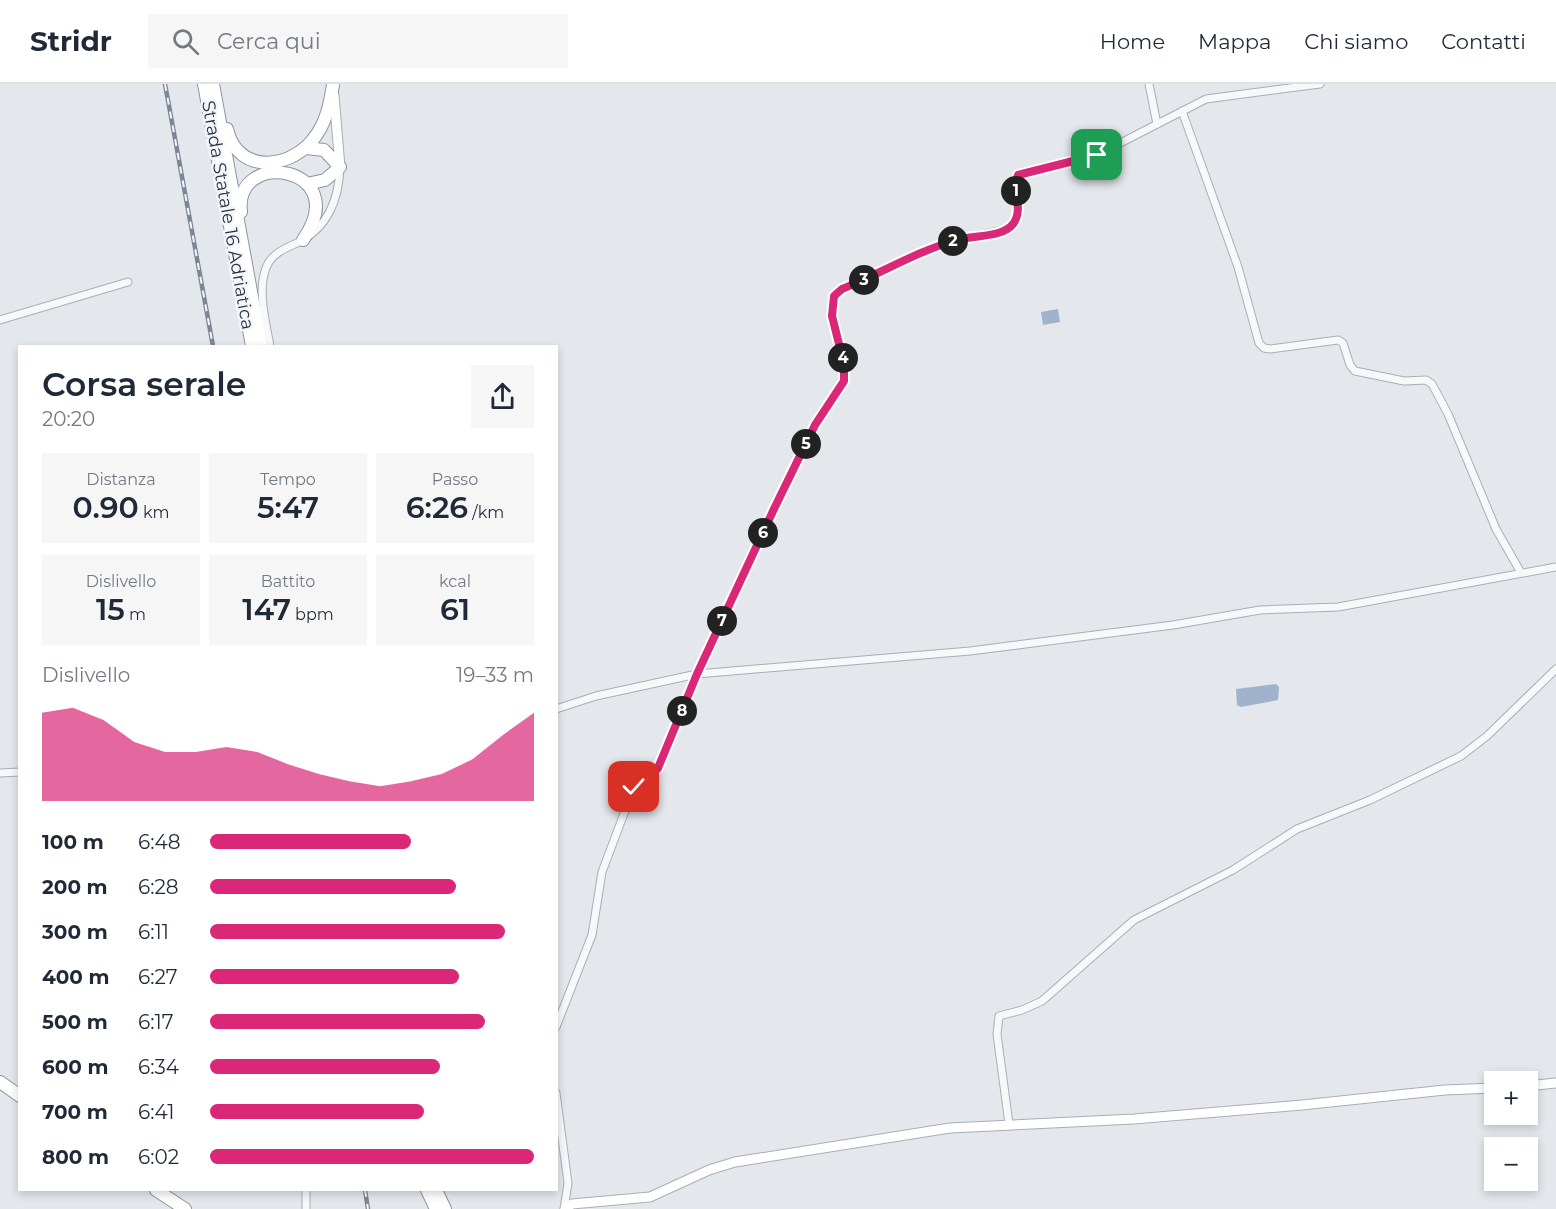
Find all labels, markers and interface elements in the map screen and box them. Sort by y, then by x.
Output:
search box [148,14,568,68]
text: Stridr [30,24,112,58]
icon: search [169,25,202,58]
text: Cerca qui [217,28,321,55]
text: Home [1100,29,1165,54]
text: Mappa [1198,29,1271,54]
text: Chi siamo [1304,29,1408,54]
text: Contatti [1441,29,1526,54]
street label: Strada Statale 16 Adriatica [197,99,259,331]
pin [1071,129,1122,180]
icon: arrive [1080,138,1113,171]
pin: 1 [1001,176,1031,206]
text: 1 [1013,181,1019,200]
pin: 2 [938,226,968,256]
text: 2 [948,231,958,250]
pin: 3 [849,265,879,295]
text: 3 [859,270,869,289]
pin: 4 [828,343,858,373]
text: 4 [837,348,849,367]
text: Corsa serale [42,364,246,404]
button: share [471,365,534,428]
text: 20:20 [42,407,95,431]
pin: 5 [791,429,821,459]
text: 5 [801,434,811,453]
text: Distanza [86,470,156,489]
text: Tempo [260,470,316,489]
text: Passo [432,470,478,489]
text: 0.90 [73,489,139,526]
text: 5:47 [257,489,319,526]
text: 6:26 [406,489,468,526]
text: km [139,503,169,522]
text: /km [468,503,504,522]
pin: 6 [748,518,778,548]
text: 6 [758,523,768,542]
text: Dislivello [86,572,156,591]
text: Battito [261,572,315,591]
text: kcal [439,572,471,591]
text: 15 [96,591,125,628]
text: 147 [242,591,291,628]
text: 61 [440,591,470,628]
text: m [125,605,146,624]
text: bpm [291,605,334,624]
pin: 7 [707,606,737,636]
text: 7 [717,611,727,630]
text: Dislivello [42,663,130,687]
text: 19–33 m [456,663,534,687]
pin: 8 [667,696,697,726]
text: 8 [677,701,687,720]
pin [608,761,659,812]
icon: check [617,770,650,803]
text: 100 m [42,830,104,854]
text: 6:48 [138,830,181,854]
text: 200 m [42,875,108,899]
text: 6:28 [138,875,179,899]
text: 300 m [42,920,108,944]
text: 6:11 [138,920,169,944]
text: 400 m [42,965,110,989]
text: 6:27 [138,965,178,989]
text: 500 m [42,1010,108,1034]
text: 6:17 [138,1010,173,1034]
text: 600 m [42,1055,109,1079]
text: 6:34 [138,1055,179,1079]
map controls [1484,1071,1538,1191]
button: + [1484,1071,1538,1125]
text: 700 m [42,1100,108,1124]
text: 6:41 [138,1100,174,1124]
button: − [1484,1137,1538,1191]
text: 800 m [42,1145,109,1169]
text: 6:02 [138,1145,179,1169]

